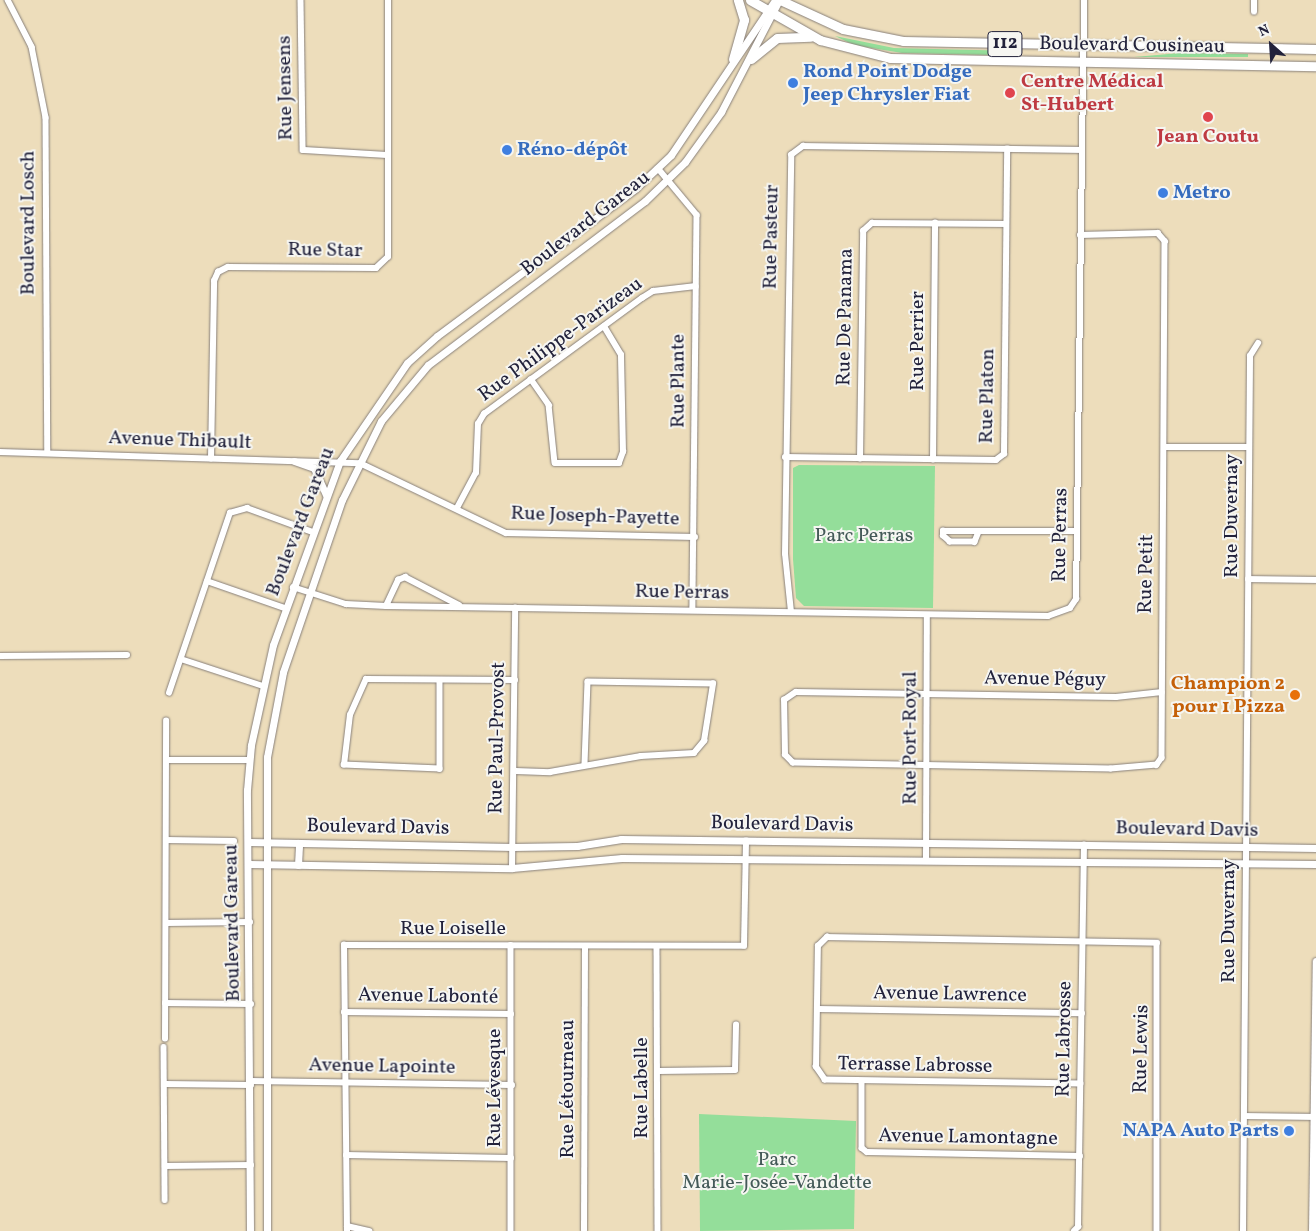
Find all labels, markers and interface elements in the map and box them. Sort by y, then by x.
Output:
north arrow [1246,20,1296,70]
text: N [1255,20,1273,42]
road number: 112 [986,28,1024,61]
street label: Boulevard Cousineau [1039,32,1225,60]
street label: Rue Jensens [273,35,299,141]
place label: Rond Point Dodge Jeep Chrysler Fiat [803,60,972,107]
place label: Centre Médical St-Hubert [1021,70,1164,117]
marker: Rond Point Dodge Jeep Chrysler Fiat [787,77,799,89]
marker: Centre Médical St-Hubert [1003,86,1017,100]
marker: Jean Coutu [1202,111,1214,123]
place label: Jean Coutu [1157,125,1259,149]
place label: Réno-dépôt [517,138,628,162]
marker: Réno-dépôt [501,144,513,156]
street label: Boulevard Losch [17,151,41,295]
street label: Boulevard Gareau [517,166,655,282]
place label: Metro [1173,181,1231,205]
street label: Rue Pasteur [759,185,785,289]
marker: Metro [1157,187,1169,199]
street label: Rue Star [287,238,363,264]
street label: Rue De Panama [833,248,859,386]
street label: Rue Philippe-Parizeau [474,272,648,408]
street label: Rue Perrier [906,291,930,391]
street label: Rue Plante [667,334,691,428]
street label: Rue Platon [975,348,1001,444]
street label: Avenue Thibault [108,426,252,456]
street label: Boulevard Gareau [262,444,340,600]
street label: Rue Duvernay [1220,454,1244,578]
street label: Rue Perras [1048,488,1074,582]
street label: Rue Joseph-Payette [510,502,680,532]
park label: Parc Perras [815,524,913,548]
street label: Rue Petit [1134,534,1160,614]
street label: Rue Perras [635,580,729,606]
street label: Rue Paul-Provost [485,662,511,814]
street label: Avenue Péguy [984,667,1106,693]
street label: Rue Port-Royal [899,671,923,805]
place label: Champion 2 pour 1 Pizza [1171,672,1285,719]
marker: Champion 2 pour 1 Pizza [1289,689,1301,701]
street label: Boulevard Davis [710,812,854,838]
street label: Boulevard Davis [306,815,450,841]
street label: Boulevard Davis [1115,817,1259,843]
street label: Boulevard Gareau [220,844,246,1002]
street label: Rue Duvernay [1217,859,1241,983]
street label: Rue Loiselle [400,917,506,941]
street label: Rue Labrosse [1052,981,1078,1097]
street label: Avenue Lawrence [873,982,1027,1008]
street label: Avenue Labonté [358,984,498,1010]
street label: Rue Lewis [1129,1004,1155,1094]
street label: Rue Létourneau [556,1020,580,1158]
street label: Rue Lévesque [483,1029,507,1147]
street label: Rue Labelle [630,1037,654,1139]
street label: Terrasse Labrosse [837,1053,993,1079]
street label: Avenue Lapointe [308,1054,456,1080]
place label: NAPA Auto Parts [1123,1119,1279,1143]
street label: Avenue Lamontagne [878,1124,1058,1152]
marker: NAPA Auto Parts [1283,1125,1295,1137]
park label: Parc Marie-Josée-Vandette [682,1149,872,1196]

